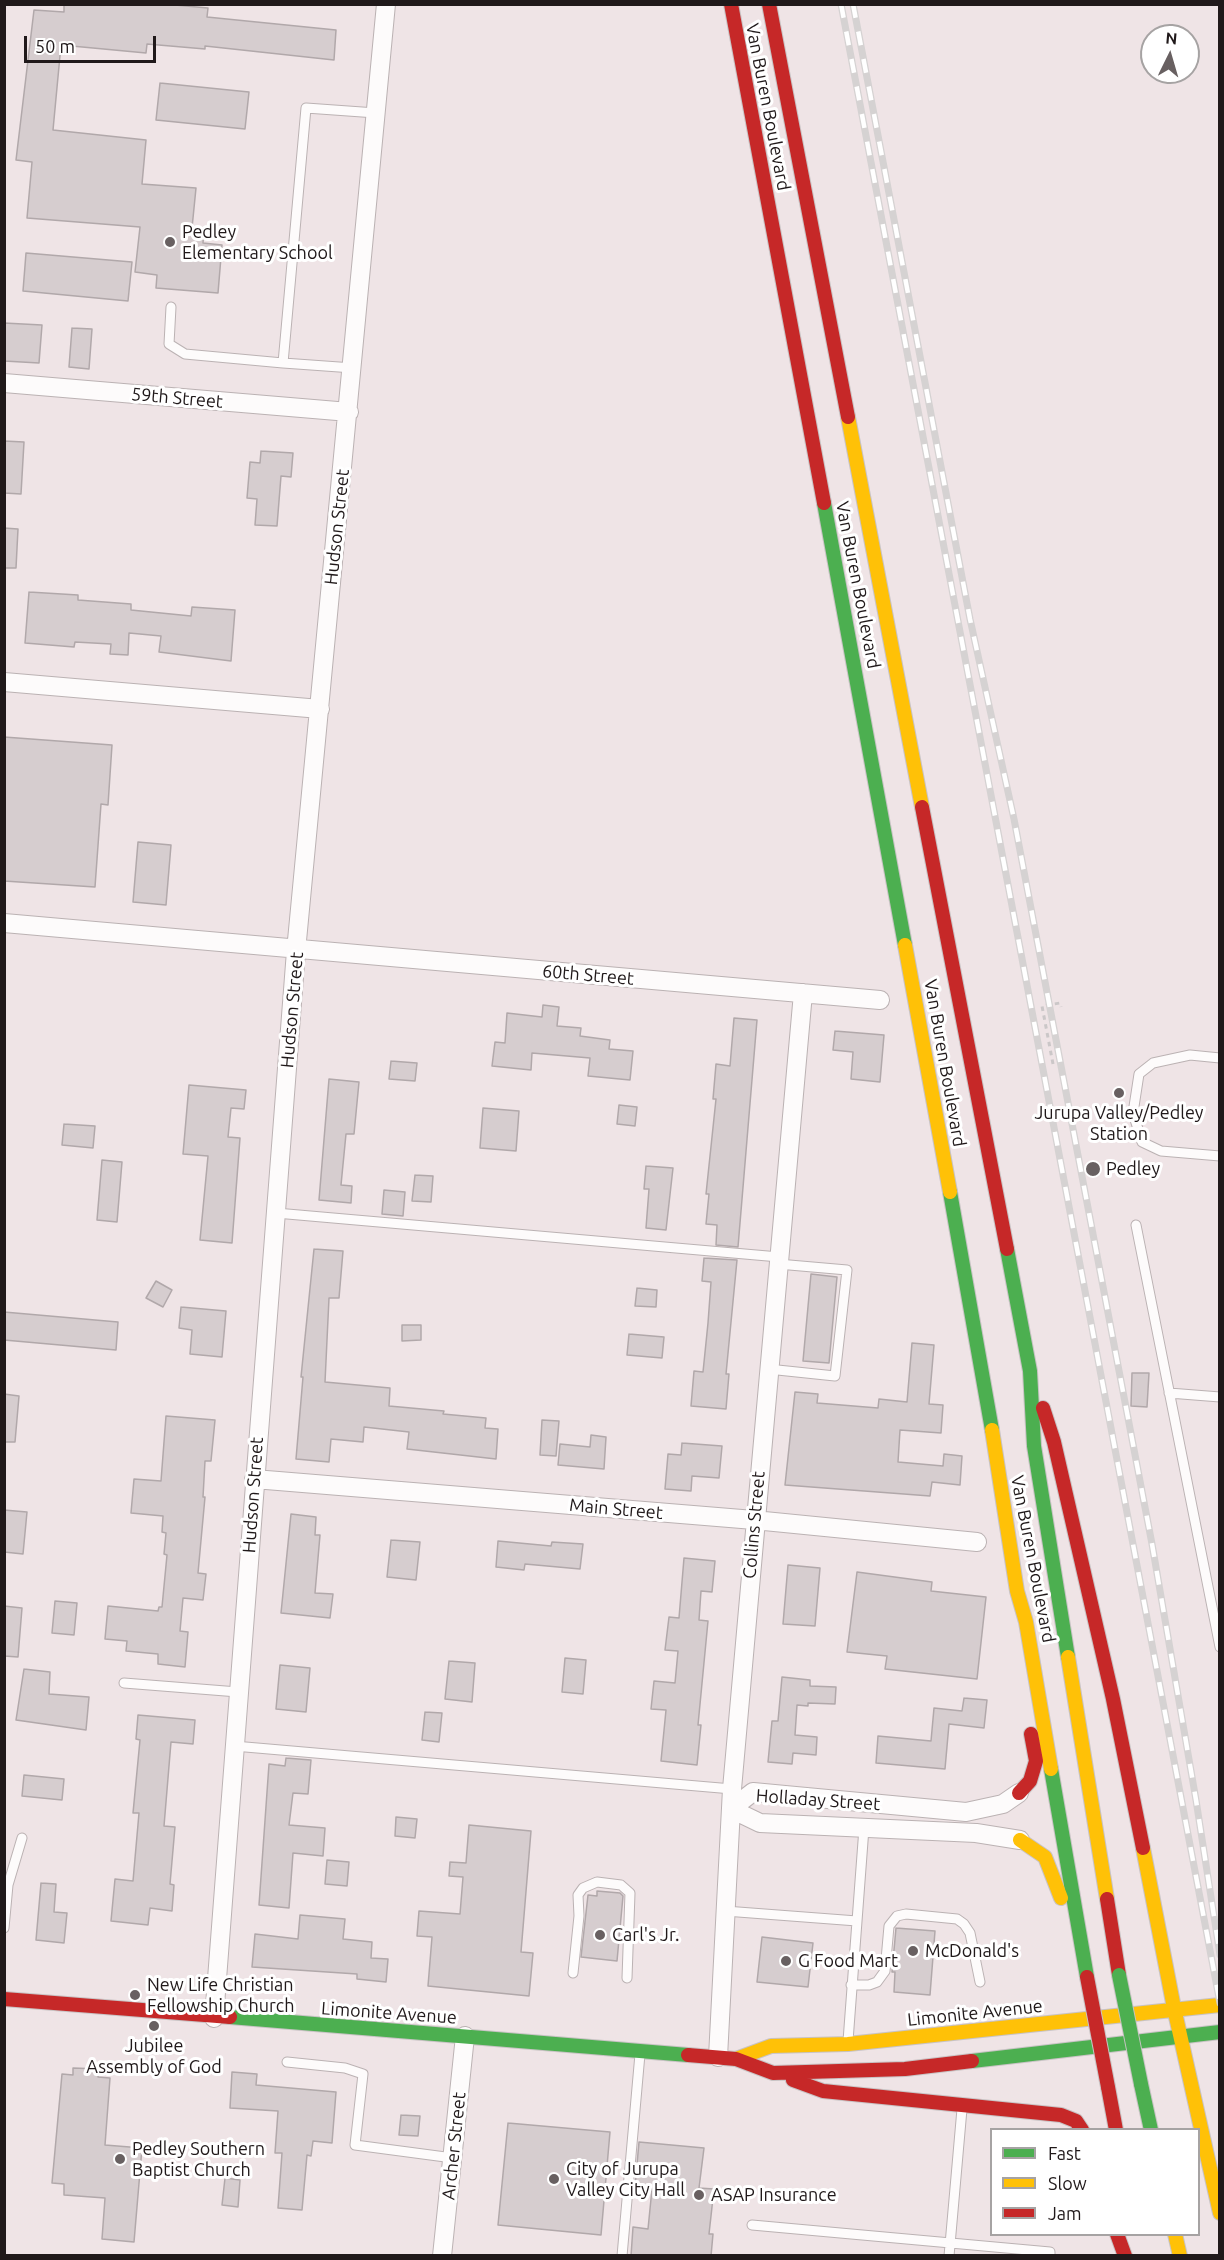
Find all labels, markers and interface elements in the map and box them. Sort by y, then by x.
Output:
street label: Van Buren Boulevard [741,22,795,192]
scale bar [27,24,159,62]
north arrow [1140,24,1200,84]
text: N [1165,29,1178,48]
text: 50 m [35,36,75,56]
place label: Pedley Elementary School [182,221,333,264]
marker: Pedley Elementary School [163,235,177,249]
street label: 59th Street [130,383,224,413]
street label: Hudson Street [320,468,354,586]
street label: Van Buren Boulevard [831,500,885,670]
street label: Hudson Street [276,951,308,1069]
street label: 60th Street [541,960,635,990]
street label: Van Buren Boulevard [920,977,970,1149]
marker: Jurupa Valley/Pedley Station [1112,1086,1126,1100]
place label: Jurupa Valley/Pedley Station [1034,1102,1204,1144]
place label: Pedley [1106,1158,1160,1180]
marker: Pedley [1084,1160,1102,1178]
street label: Hudson Street [238,1436,268,1554]
street label: Collins Street [739,1470,769,1580]
street label: Van Buren Boulevard [1006,1474,1060,1644]
street label: Main Street [568,1494,664,1524]
street label: Holladay Street [755,1785,881,1815]
place label: Carl's Jr. [612,1924,679,1946]
marker: Carl's Jr. [593,1928,607,1942]
place label: McDonald's [925,1940,1019,1962]
marker: McDonald's [906,1944,920,1958]
place label: G Food Mart [798,1950,898,1972]
marker: G Food Mart [779,1954,793,1968]
place label: New Life Christian Fellowship Church [147,1974,294,2016]
marker: New Life Christian Fellowship Church [128,1988,142,2002]
street label: Limonite Avenue [906,1995,1044,2031]
street label: Limonite Avenue [320,1997,458,2029]
marker: Jubilee Assembly of God [147,2019,161,2033]
place label: Jubilee Assembly of God [86,2035,222,2078]
street label: Archer Street [438,2091,470,2201]
legend [990,2128,1200,2236]
place label: Pedley Southern Baptist Church [132,2138,265,2180]
text: Fast [1048,2143,1081,2163]
marker: Pedley Southern Baptist Church [113,2152,127,2166]
place label: City of Jurupa Valley City Hall [566,2158,685,2200]
marker: City of Jurupa Valley City Hall [547,2172,561,2186]
text: Slow [1048,2173,1087,2193]
place label: ASAP Insurance [711,2184,837,2206]
marker: ASAP Insurance [692,2188,706,2202]
text: Jam [1048,2203,1082,2223]

